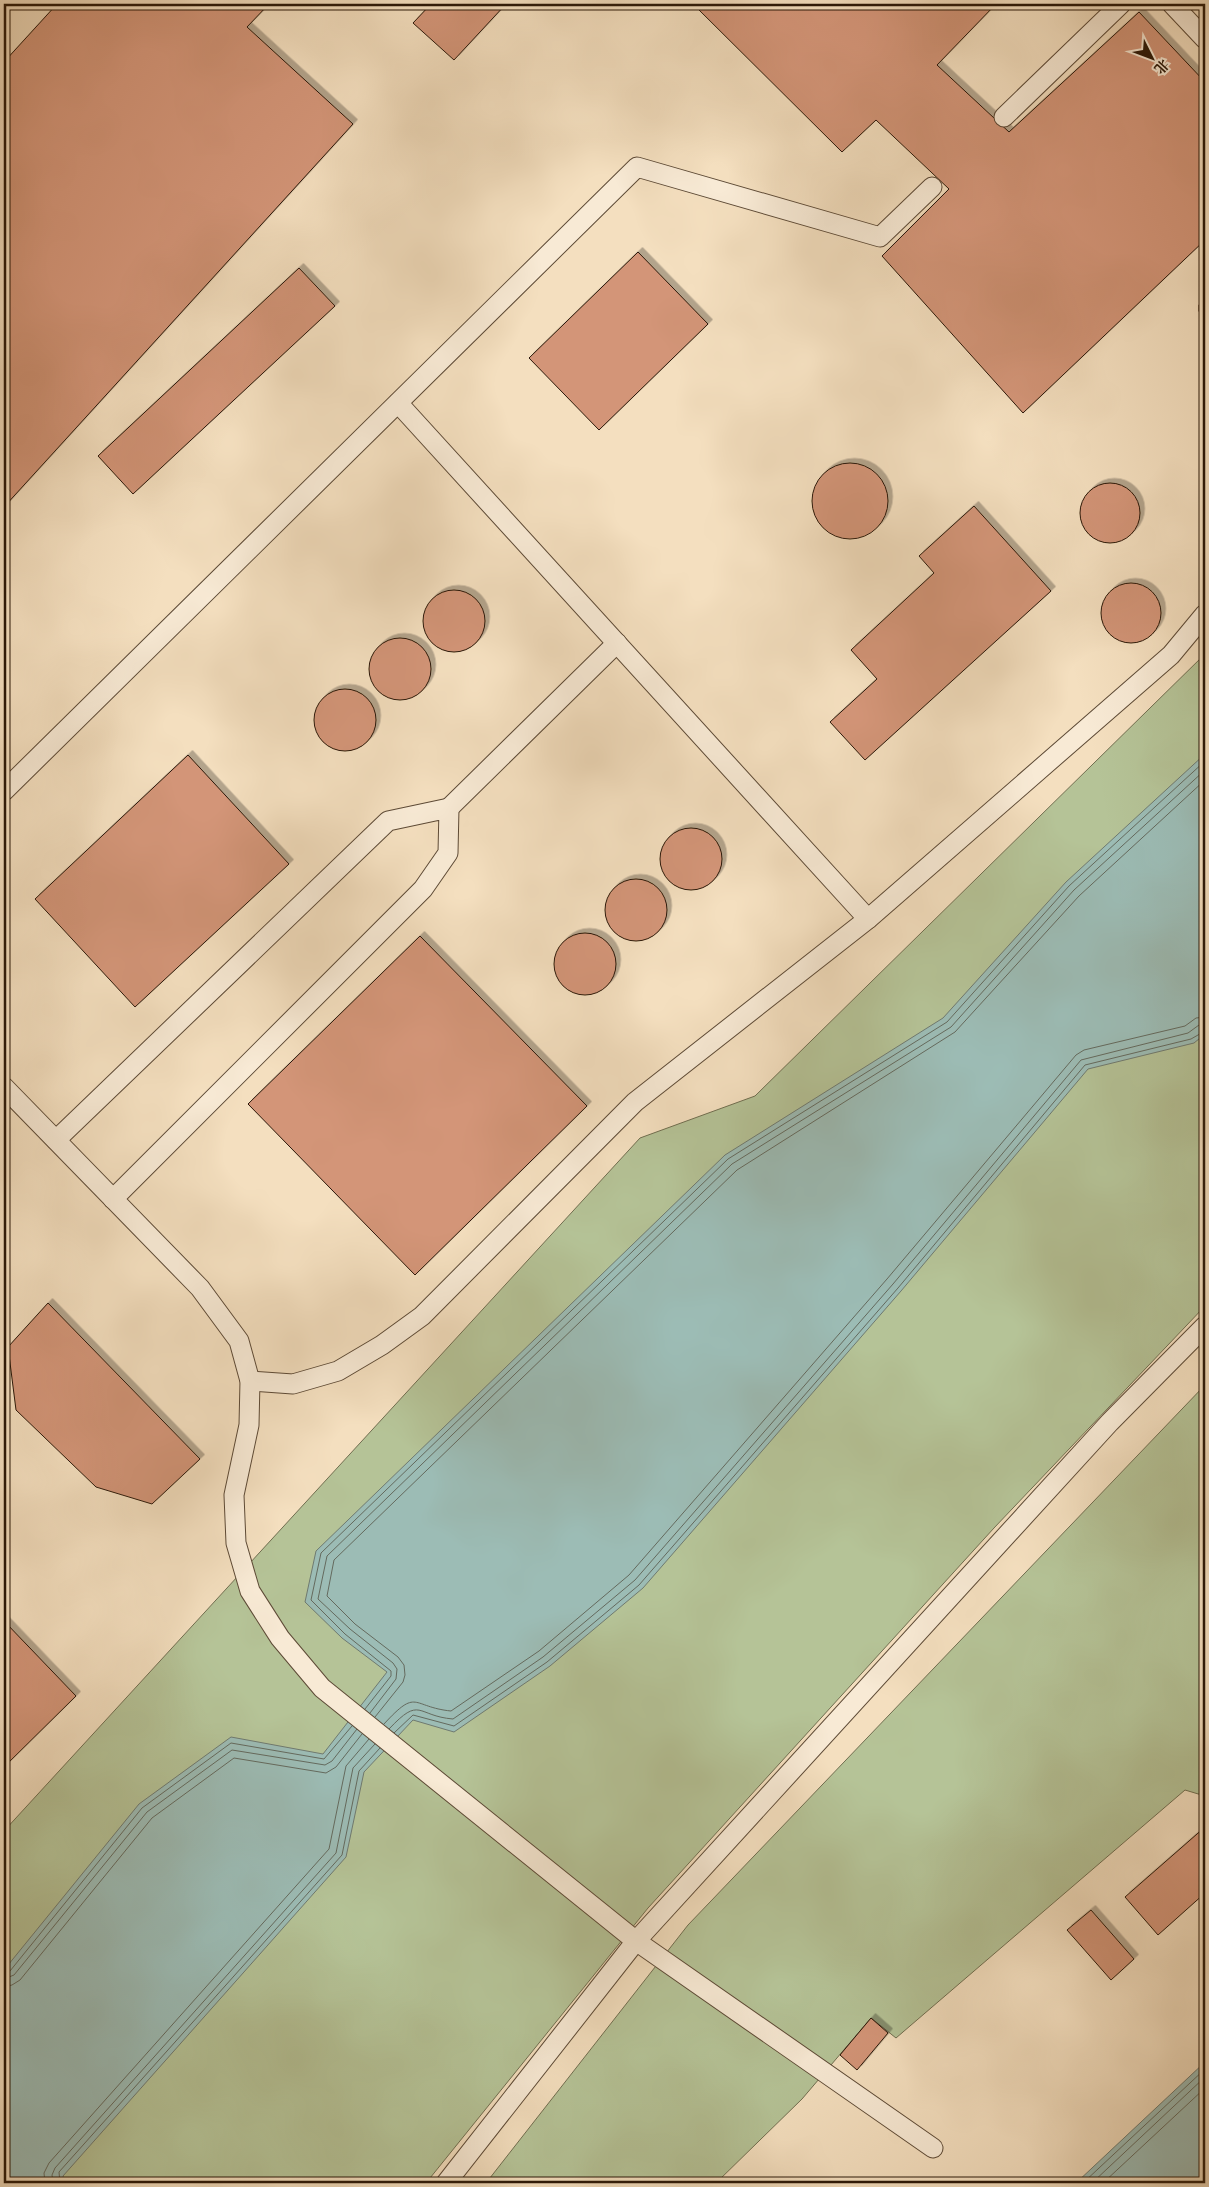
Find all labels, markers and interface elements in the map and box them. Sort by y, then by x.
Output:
north arrow [1126,32,1176,82]
text: 北 [1150,55,1172,77]

